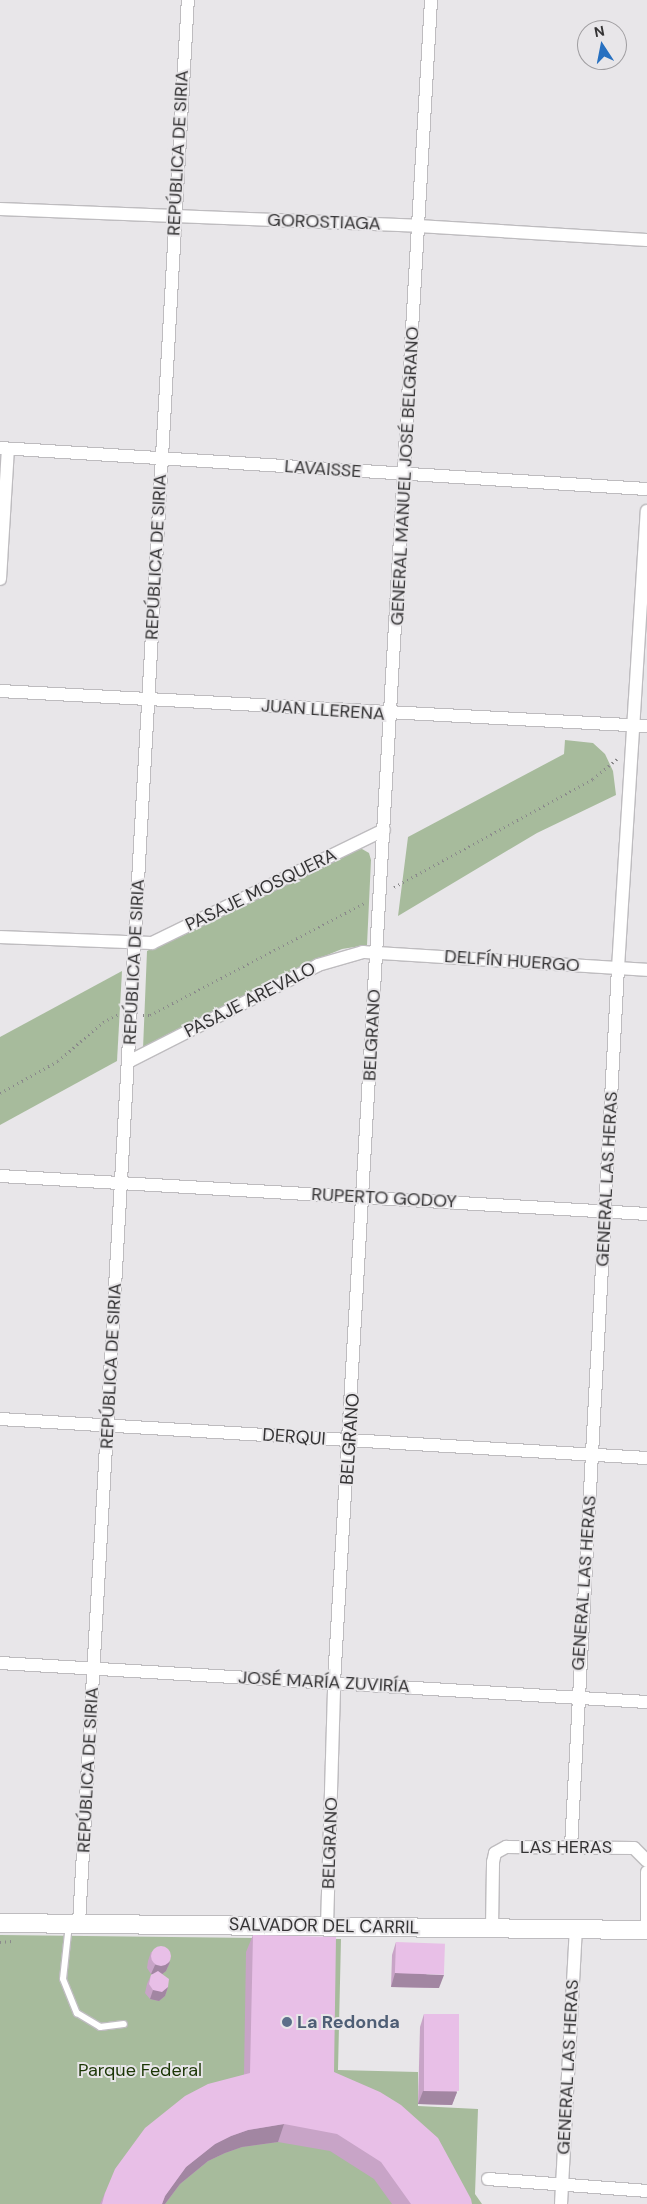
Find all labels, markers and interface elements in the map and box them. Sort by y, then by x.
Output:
north arrow [577,20,627,70]
text: N [593,21,606,41]
street label: REPÚBLICA DE SIRIA [163,70,193,236]
street label: GOROSTIAGA [267,209,381,235]
street label: GENERAL MANUEL JOSÉ BELGRANO [386,326,424,626]
street label: LAVAISSE [284,456,362,482]
street label: REPÚBLICA DE SIRIA [141,474,171,640]
street label: JUAN LLERENA [260,695,386,725]
street label: PASAJE MOSQUERA [182,844,340,936]
street label: REPÚBLICA DE SIRIA [119,879,149,1045]
street label: DELFÍN HUERGO [444,945,580,977]
street label: PASAJE AREVALO [181,958,319,1042]
street label: BELGRANO [359,988,385,1082]
street label: GENERAL LAS HERAS [592,1091,622,1267]
street label: RUPERTO GODOY [311,1183,457,1213]
street label: REPÚBLICA DE SIRIA [96,1283,126,1449]
street label: BELGRANO [336,1392,364,1486]
street label: DERQUI [262,1424,326,1450]
street label: GENERAL LAS HERAS [567,1495,601,1671]
street label: JOSÉ MARÍA ZUVIRÍA [238,1667,410,1697]
street label: REPÚBLICA DE SIRIA [73,1687,103,1853]
street label: BELGRANO [318,1797,342,1889]
street label: LAS HERAS [520,1836,612,1858]
street label: SALVADOR DEL CARRIL [229,1914,419,1938]
street label: GENERAL LAS HERAS [553,1979,583,2155]
place label: La Redonda [297,2011,400,2033]
marker: La Redonda [281,2016,293,2028]
park label: Parque Federal [78,2059,202,2081]

